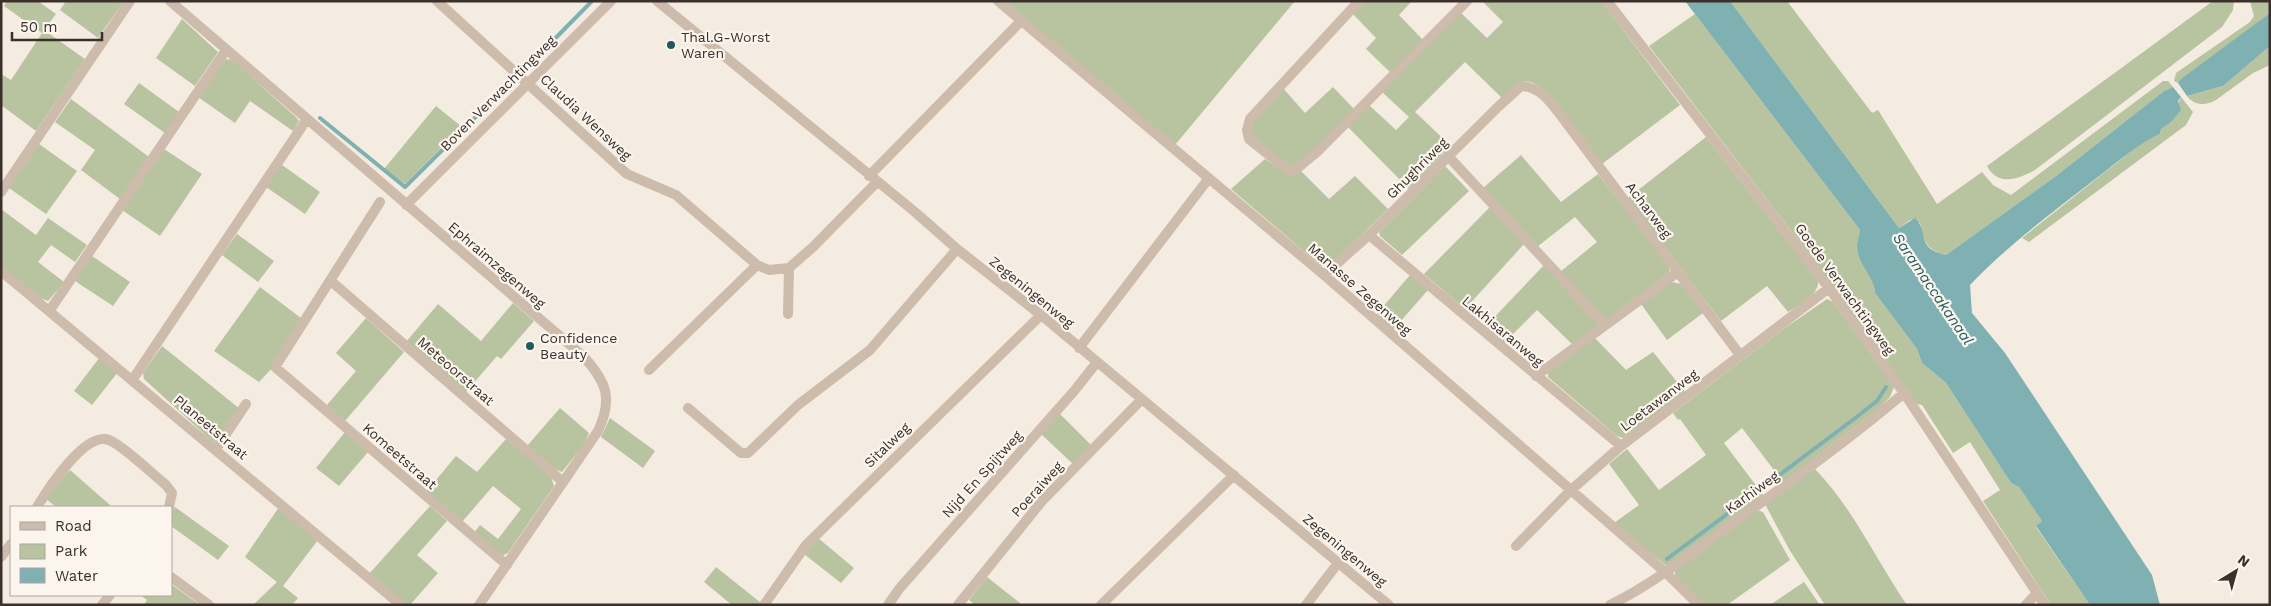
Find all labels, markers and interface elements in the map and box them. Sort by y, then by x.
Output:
scale bar [12,10,102,42]
text: 50 m [20,18,57,36]
place label: Thal.G-Worst Waren [681,29,770,61]
street label: Boven Verwachtingweg [437,32,559,154]
marker: Thal.G-Worst Waren [665,39,677,51]
street label: Claudia Wensweg [537,71,635,164]
street label: Ghughriweg [1383,134,1451,202]
street label: Acharweg [1623,179,1676,242]
street label: Ephraimzegenweg [445,218,549,312]
street label: Goede Verwachtingweg [1792,220,1898,358]
water label: Saramaccakanaal [1889,230,1977,349]
street label: Manasse Zegenweg [1305,240,1415,339]
street label: Zegeningenweg [986,253,1078,331]
street label: Lakhisaranweg [1459,292,1547,370]
place label: Confidence Beauty [540,330,617,362]
street label: Meteoorstraat [414,333,498,409]
marker: Confidence Beauty [524,340,536,352]
street label: Loetawanweg [1617,365,1701,434]
street label: Planeetstraat [171,391,251,463]
street label: Sitalweg [861,419,914,471]
street label: Komeetstraat [360,420,440,492]
street label: Nijd En Spijtweg [939,427,1026,521]
street label: Poeraiweg [1008,458,1066,520]
street label: Karhiweg [1722,467,1782,517]
legend [10,506,172,596]
street label: Zegeningenweg [1300,510,1390,590]
text: Road [55,517,92,535]
text: Park [55,542,88,560]
north arrow [2211,546,2261,596]
text: N [2235,551,2253,570]
text: Water [55,567,98,585]

